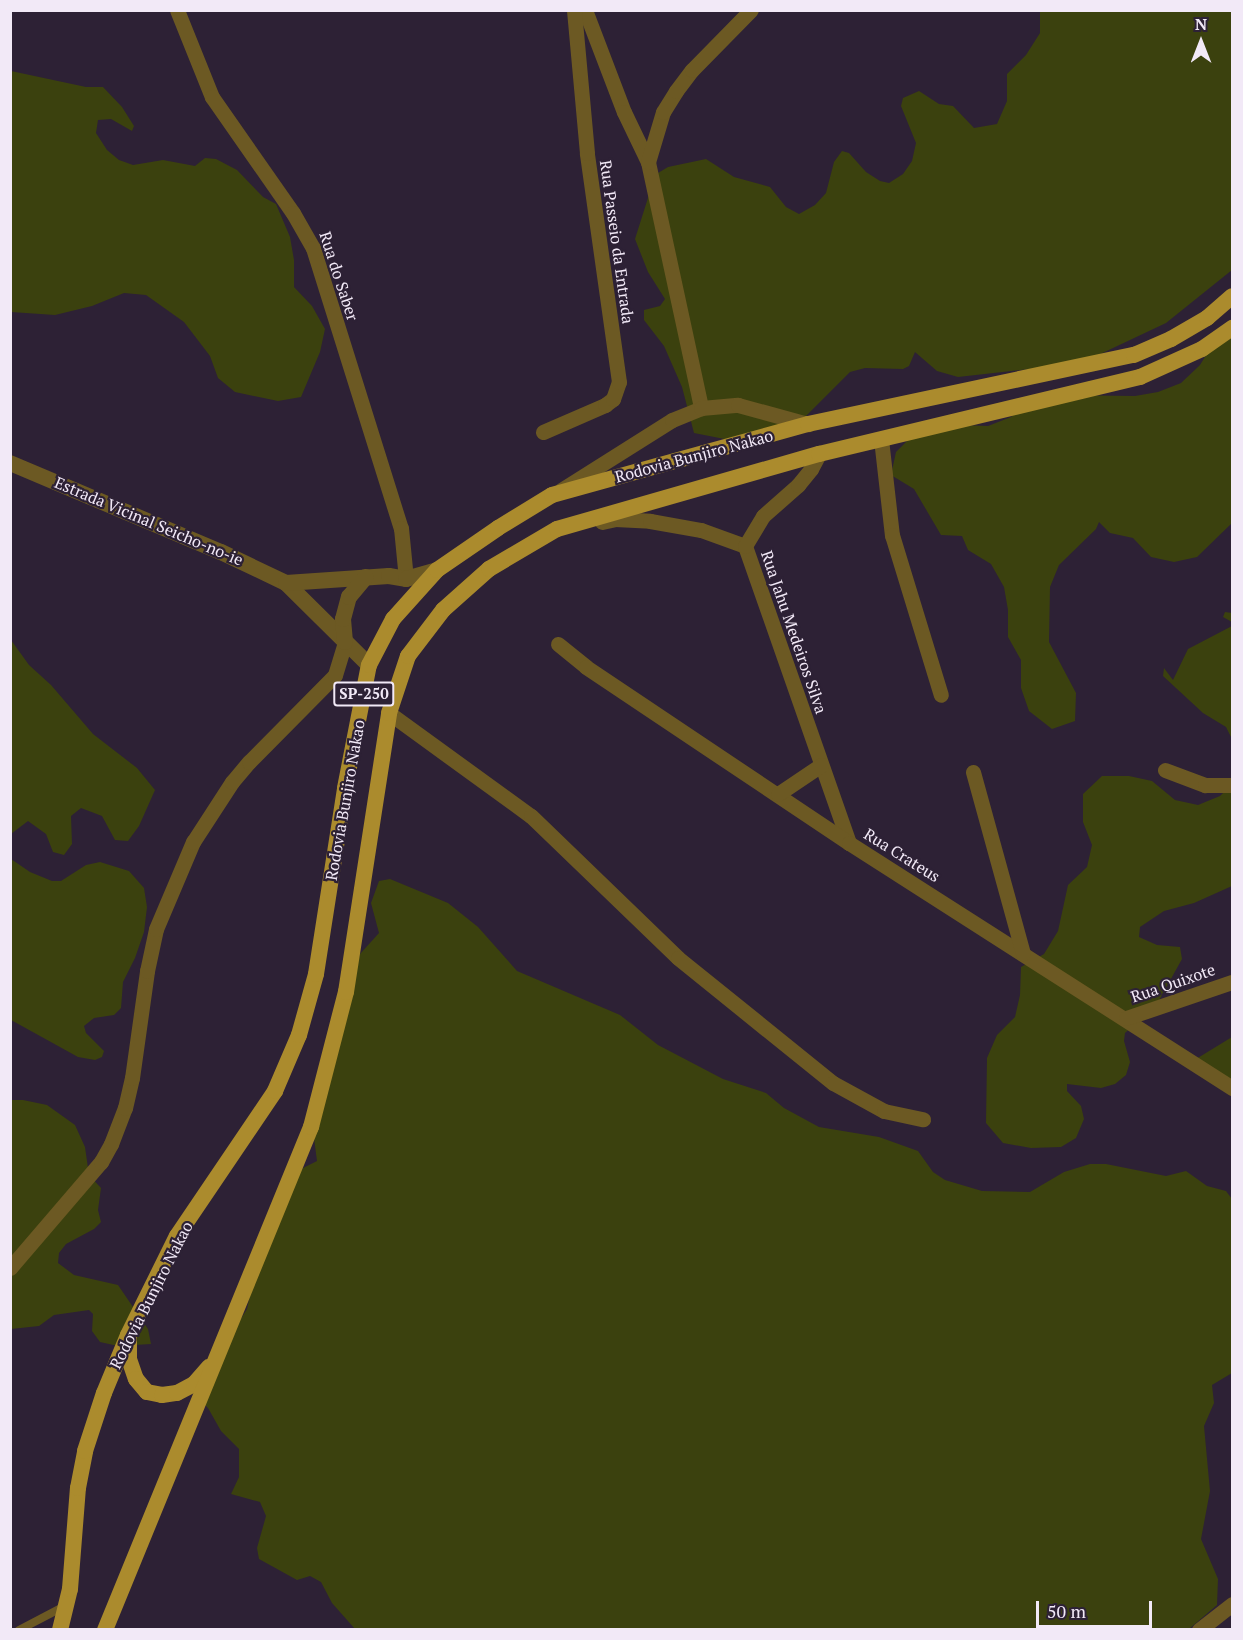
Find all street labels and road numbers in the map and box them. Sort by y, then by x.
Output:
street label: Rua Passeio da Entrada [596,159,638,325]
street label: Rua do Saber [316,229,362,323]
street label: Rodovia Bunjiro Nakao [613,426,775,486]
street label: Estrada Vicinal Seicho-no-ie [52,472,246,570]
street label: Rua Jahu Medeiros Silva [757,548,831,716]
road number: SP-250 [332,682,395,706]
street label: Rodovia Bunjiro Nakao [321,718,369,882]
street label: Rua Crateus [860,824,944,886]
street label: Rua Quixote [1128,960,1218,1006]
street label: Rodovia Bunjiro Nakao [105,1218,197,1372]

